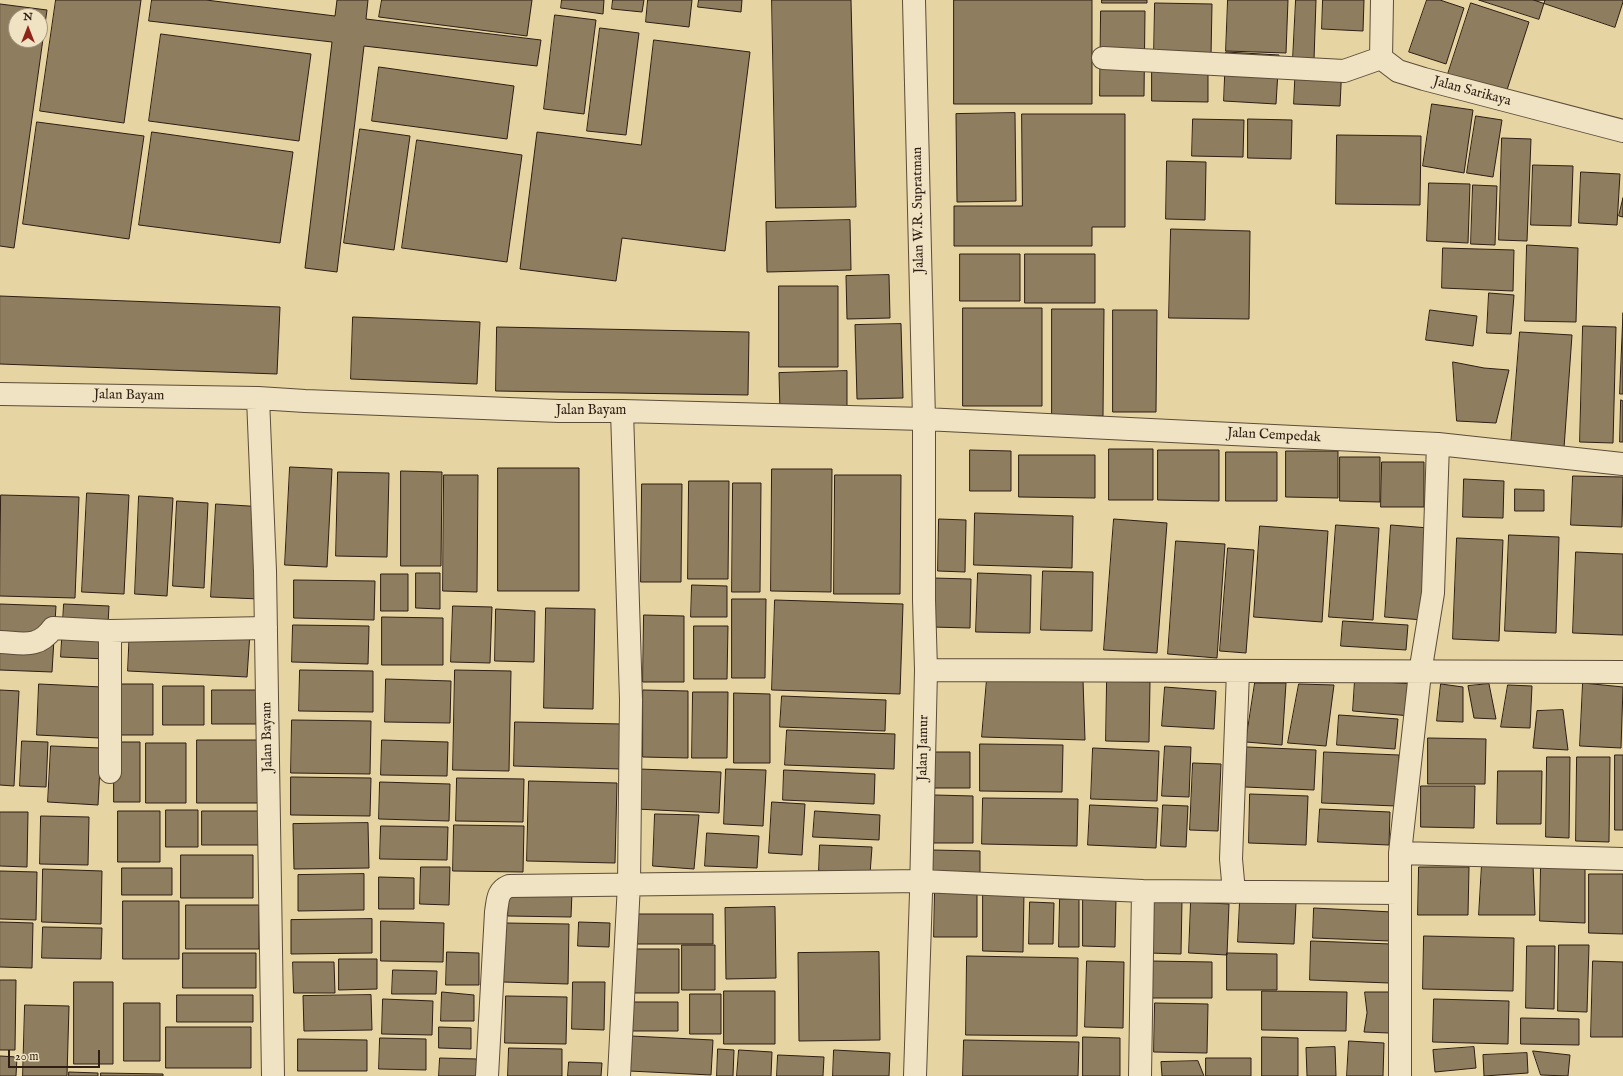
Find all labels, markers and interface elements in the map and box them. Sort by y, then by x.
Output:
north arrow [8,8,48,48]
text: N [23,10,33,24]
street label: Jalan Sarikaya [1431,74,1513,110]
street label: Jalan W.R. Supratman [909,147,929,273]
street label: Jalan Bayam [94,387,164,405]
street label: Jalan Bayam [556,403,626,419]
street label: Jalan Cempedak [1227,425,1321,447]
street label: Jalan Bayam [259,702,277,772]
street label: Jalan Jamur [915,715,933,781]
scale bar [10,1042,102,1068]
text: 20 m [15,1049,38,1064]

